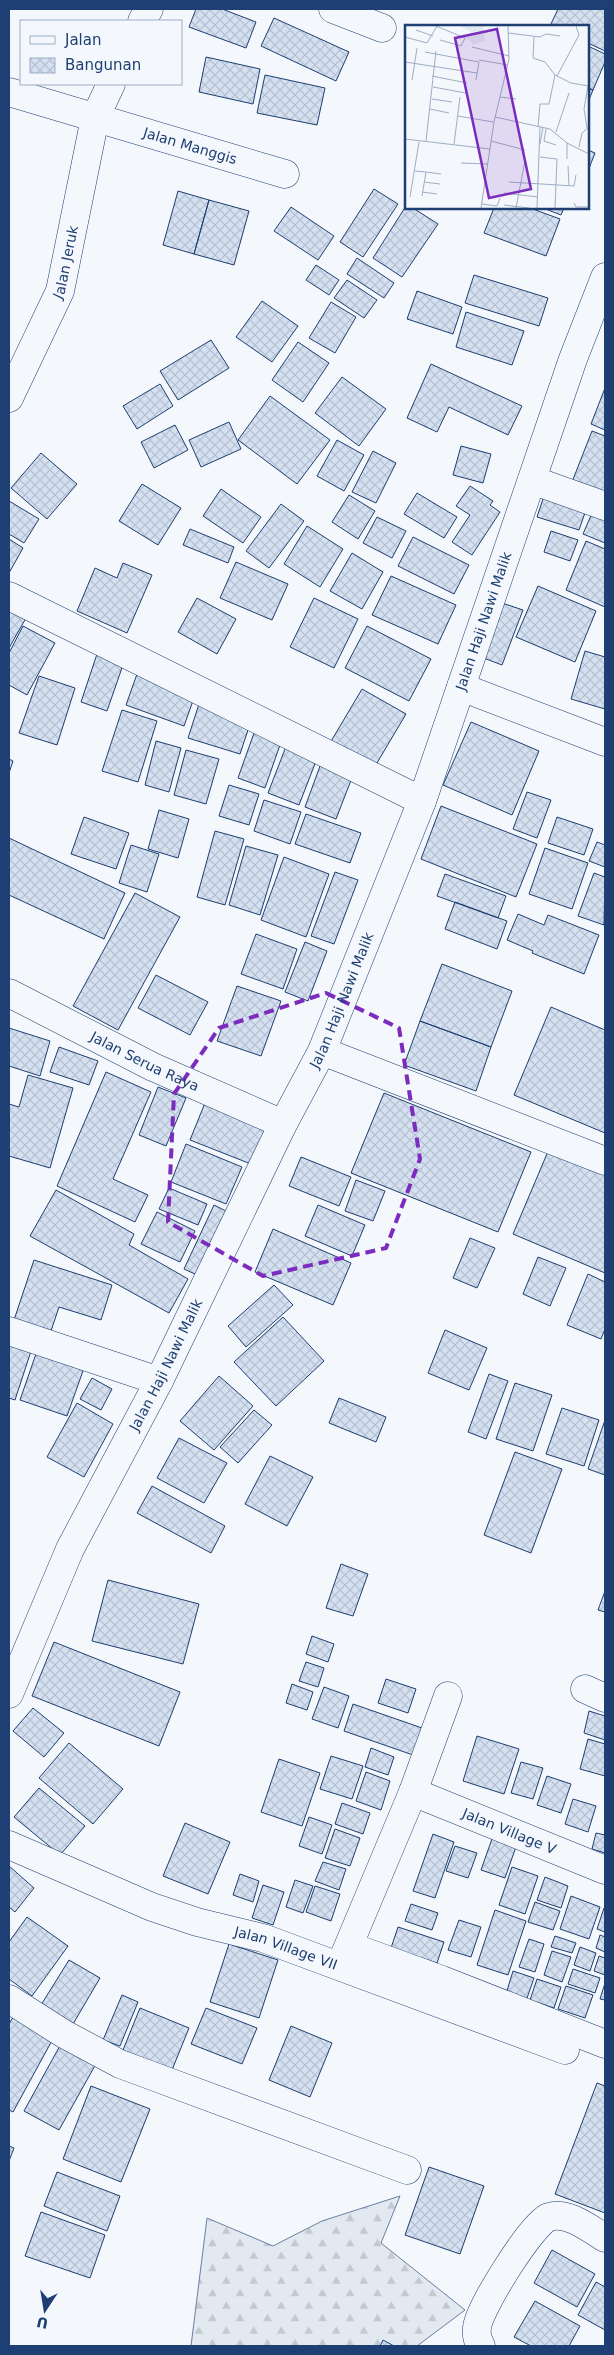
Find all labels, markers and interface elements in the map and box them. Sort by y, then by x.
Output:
legend [20,20,182,85]
inset map [405,25,589,209]
text: Jalan [64,31,101,49]
text: Bangunan [65,56,141,74]
street label: Jalan Manggis [140,124,239,167]
street label: Jalan Jeruk [49,223,81,302]
street label: Jalan Haji Nawi Malik [452,549,515,693]
street label: Jalan Haji Nawi Malik [306,929,377,1072]
street label: Jalan Serua Raya [87,1028,201,1094]
street label: Jalan Haji Nawi Malik [126,1295,206,1434]
street label: Jalan Village V [459,1805,559,1857]
street label: Jalan Village VII [232,1923,340,1973]
north arrow [20,2285,70,2335]
text: U [35,2314,50,2332]

